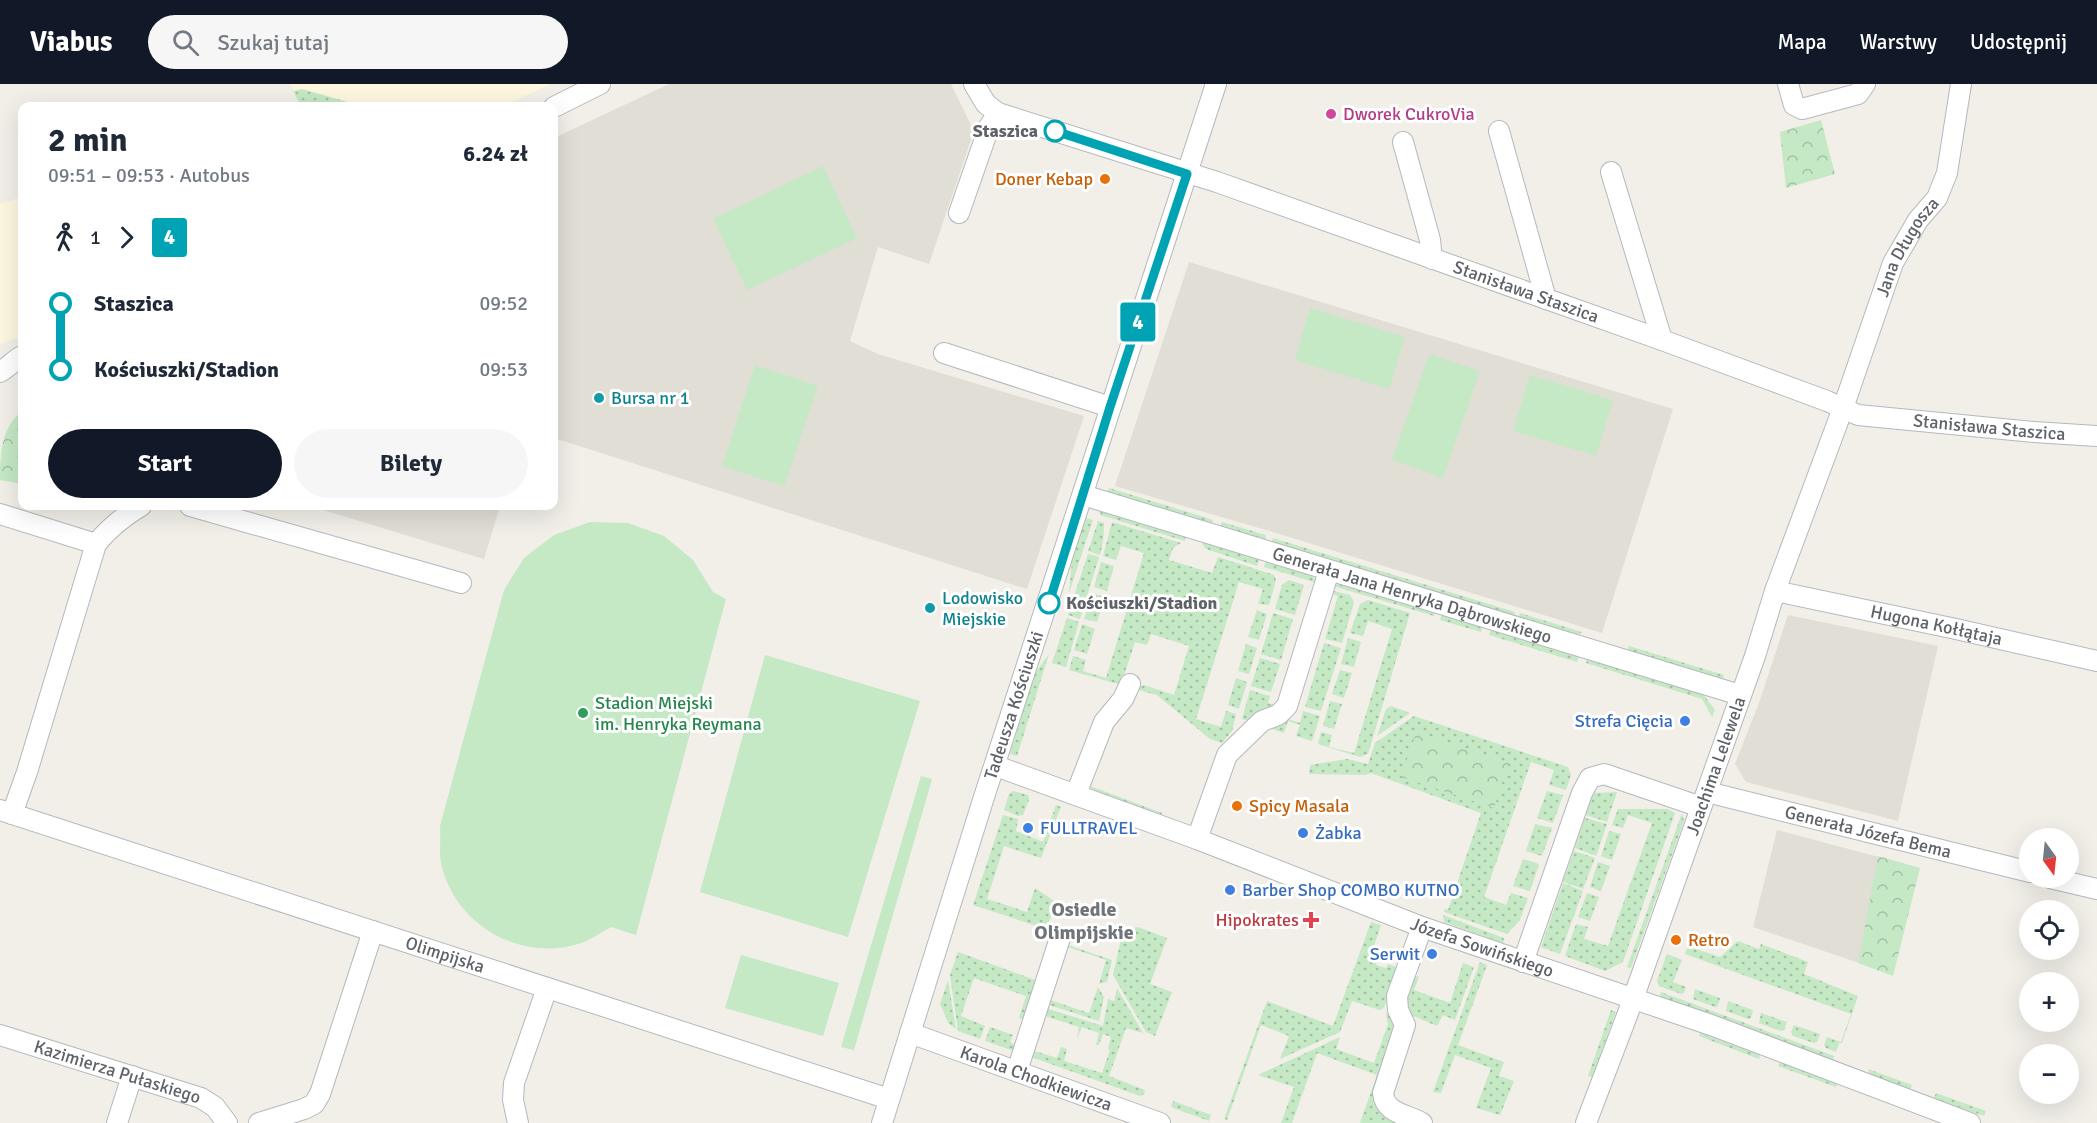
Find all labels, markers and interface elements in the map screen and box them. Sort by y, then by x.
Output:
search box [148,15,568,69]
text: Viabus [30,25,112,59]
icon: search [169,26,202,59]
text: Szukaj tutaj [217,29,329,56]
text: Mapa [1777,29,1827,55]
text: Warstwy [1860,29,1937,55]
text: Udostępnij [1970,29,2067,55]
place label: Dworek CukroVia [1343,103,1475,125]
marker: Dworek CukroVia [1324,107,1338,121]
text: 2 min [48,120,128,161]
place label: Staszica [973,120,1038,142]
marker: Staszica [1044,120,1066,142]
text: 6.24 zł [463,140,528,167]
text: 09:51 – 09:53 · Autobus [48,163,250,188]
place label: Doner Kebap [995,168,1093,190]
marker: Doner Kebap [1098,172,1112,186]
street label: Jana Długosza [1871,193,1944,300]
icon: walk [48,221,81,254]
icon: forward [110,221,143,254]
text: 4 [164,224,175,250]
text: 1 [90,225,101,250]
street label: Stanisława Staszica [1450,256,1602,328]
text: Staszica [94,290,174,317]
text: 09:52 [479,291,528,316]
line badge: 4 [1118,302,1158,342]
text: 4 [1132,309,1144,335]
text: Kościuszki/Stadion [94,356,279,383]
text: 09:53 [479,357,528,382]
place label: Bursa nr 1 [611,387,689,409]
marker: Bursa nr 1 [592,391,606,405]
street label: Stanisława Staszica [1912,409,2066,445]
button: Start [48,429,282,498]
button: Bilety [294,429,528,498]
street label: Generała Jana Henryka Dąbrowskiego [1270,542,1554,648]
place label: Lodowisko Miejskie [942,587,1023,630]
marker: Kościuszki/Stadion [1038,592,1060,614]
place label: Kościuszki/Stadion [1066,592,1218,614]
street label: Hugona Kołłątaja [1868,600,2004,650]
marker: Lodowisko Miejskie [923,601,937,615]
street label: Tadeusza Kościuszki [979,628,1048,782]
place label: Stadion Miejski im. Henryka Reymana [595,692,762,735]
street label: Joachima Lelewela [1681,694,1751,838]
marker: Stadion Miejski im. Henryka Reymana [576,706,590,720]
place label: Strefa Cięcia [1575,710,1673,732]
marker: Strefa Cięcia [1678,714,1692,728]
place label: Spicy Masala [1249,795,1349,817]
marker: Spicy Masala [1230,799,1244,813]
street label: Generała Józefa Bema [1783,801,1954,863]
place label: FULLTRAVEL [1040,817,1138,839]
marker: FULLTRAVEL [1021,821,1035,835]
place label: Żabka [1315,822,1362,844]
marker: Żabka [1296,826,1310,840]
north arrow [2019,828,2079,888]
map controls [2019,828,2079,1104]
place label: Barber Shop COMBO KUTNO [1242,879,1460,901]
marker: Barber Shop COMBO KUTNO [1223,883,1237,897]
district label: Osiedle Olimpijskie [1034,897,1134,945]
button: locate [2019,900,2079,960]
place label: Hipokrates [1216,909,1299,931]
marker: Hipokrates [1304,913,1318,927]
street label: Józefa Sowińskiego [1407,913,1557,982]
place label: Retro [1688,929,1730,951]
street label: Olimpijska [403,932,487,978]
marker: Retro [1669,933,1683,947]
place label: Serwit [1370,943,1420,965]
marker: Serwit [1425,947,1439,961]
button: + [2019,972,2079,1032]
street label: Kazimierza Pułaskiego [31,1035,203,1108]
street label: Karola Chodkiewicza [957,1041,1115,1116]
button: − [2019,1044,2079,1104]

